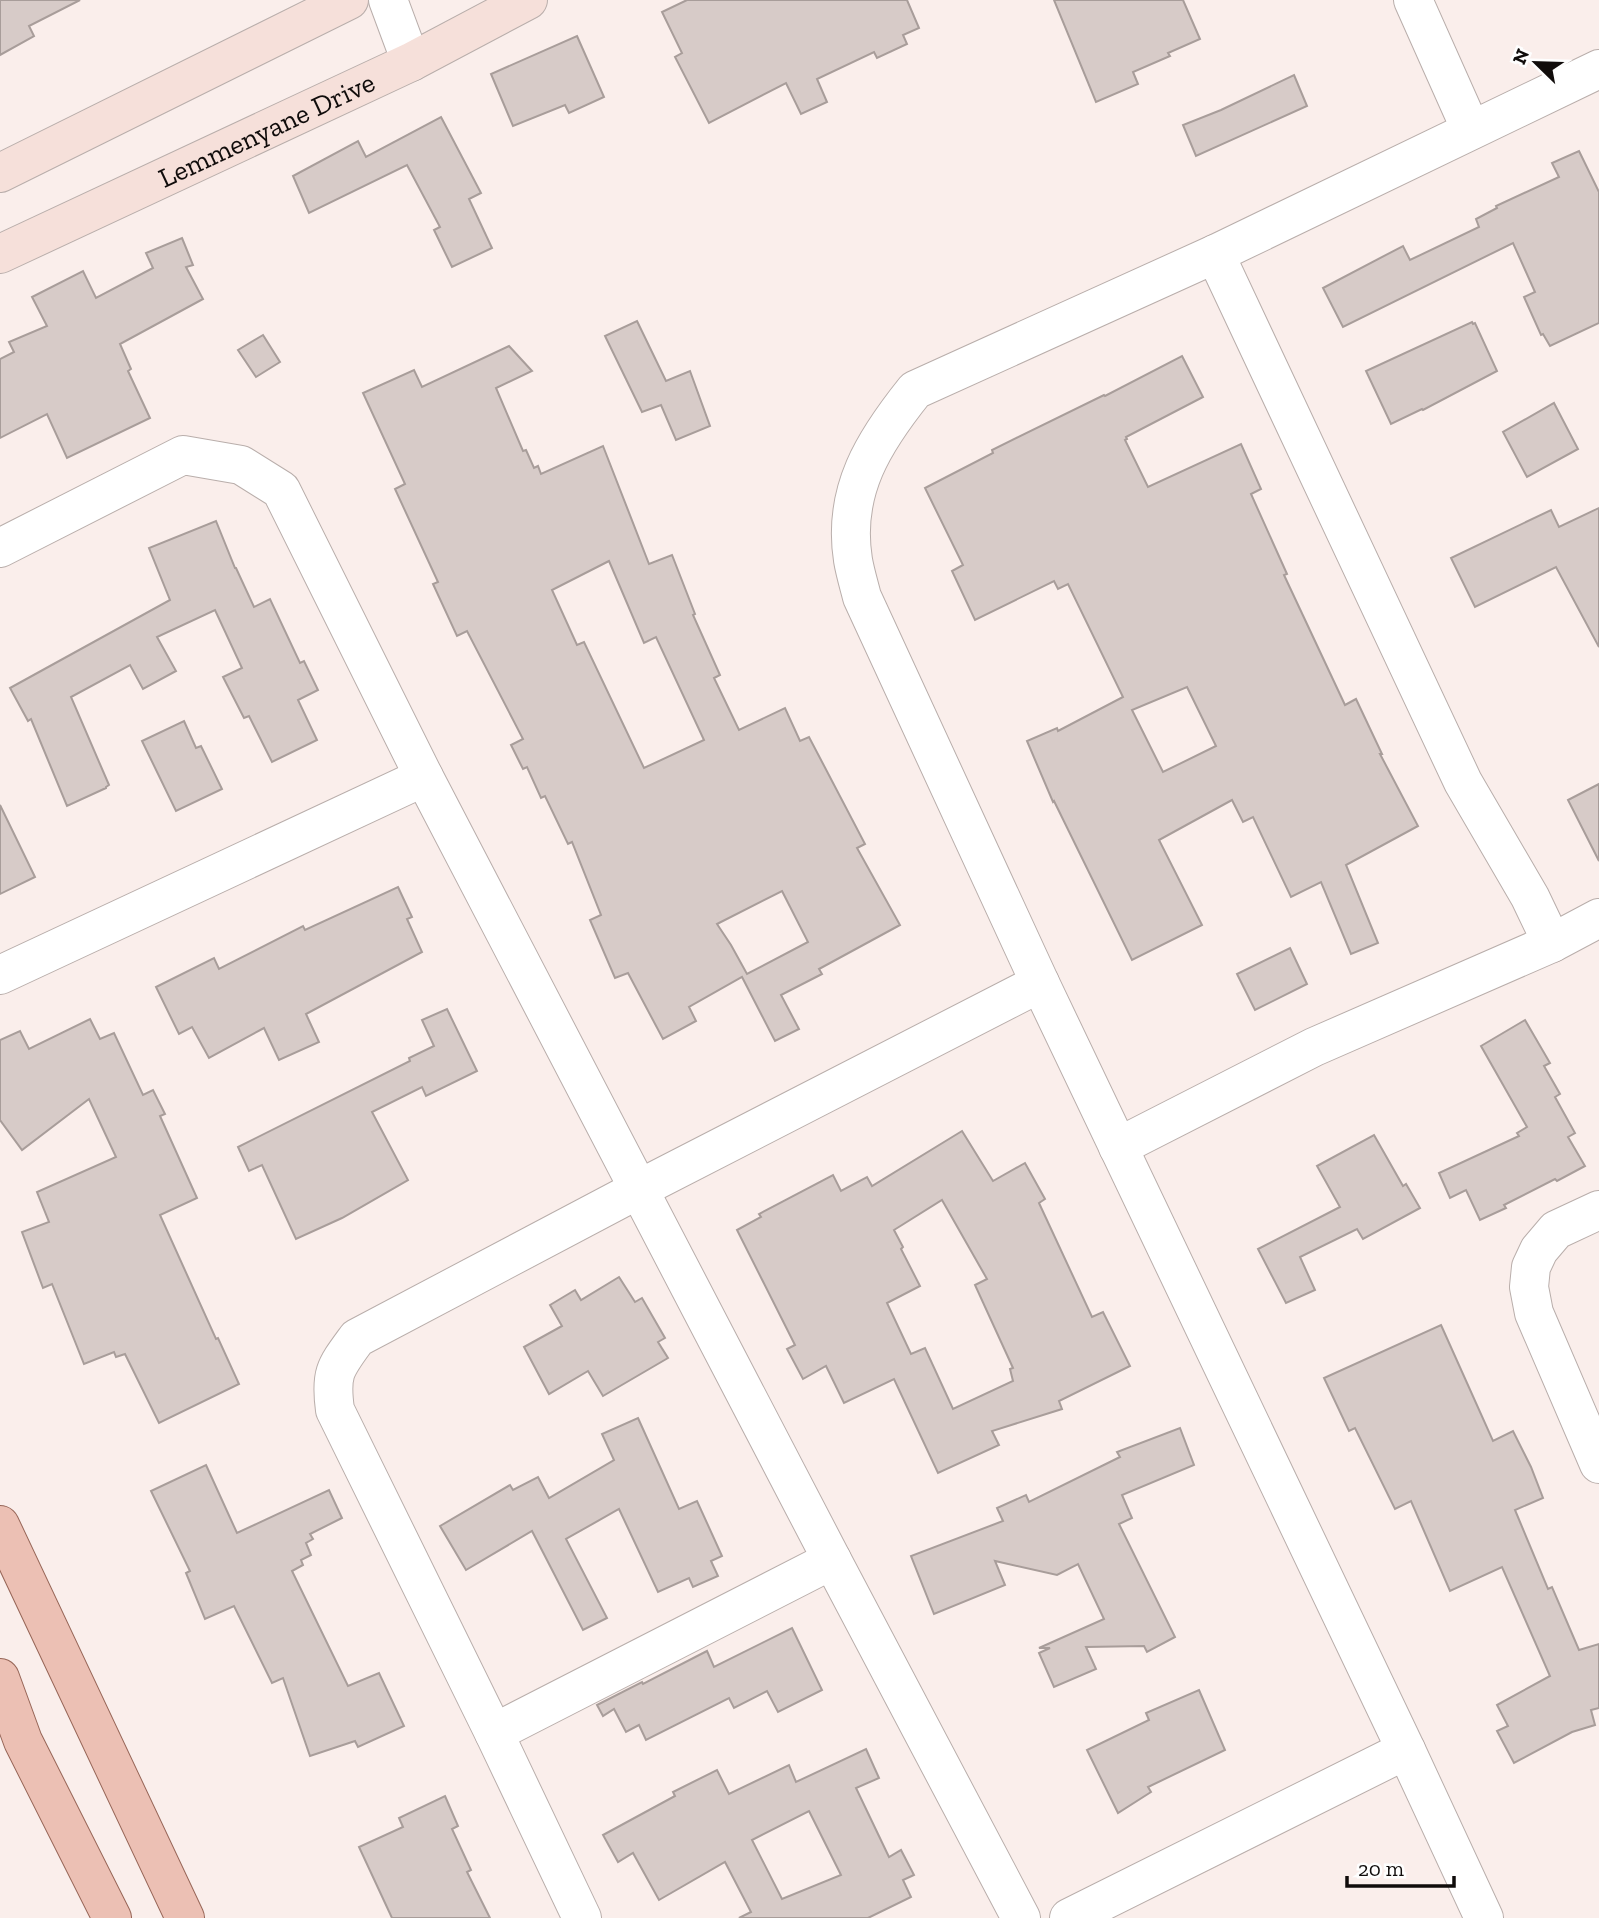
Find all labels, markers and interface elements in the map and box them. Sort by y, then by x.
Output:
north arrow [1501,28,1571,98]
text: N [1507,45,1534,68]
street label: Lemmenyane Drive [153,65,380,195]
scale bar [1347,1844,1454,1888]
text: 20 m [1358,1856,1404,1881]

